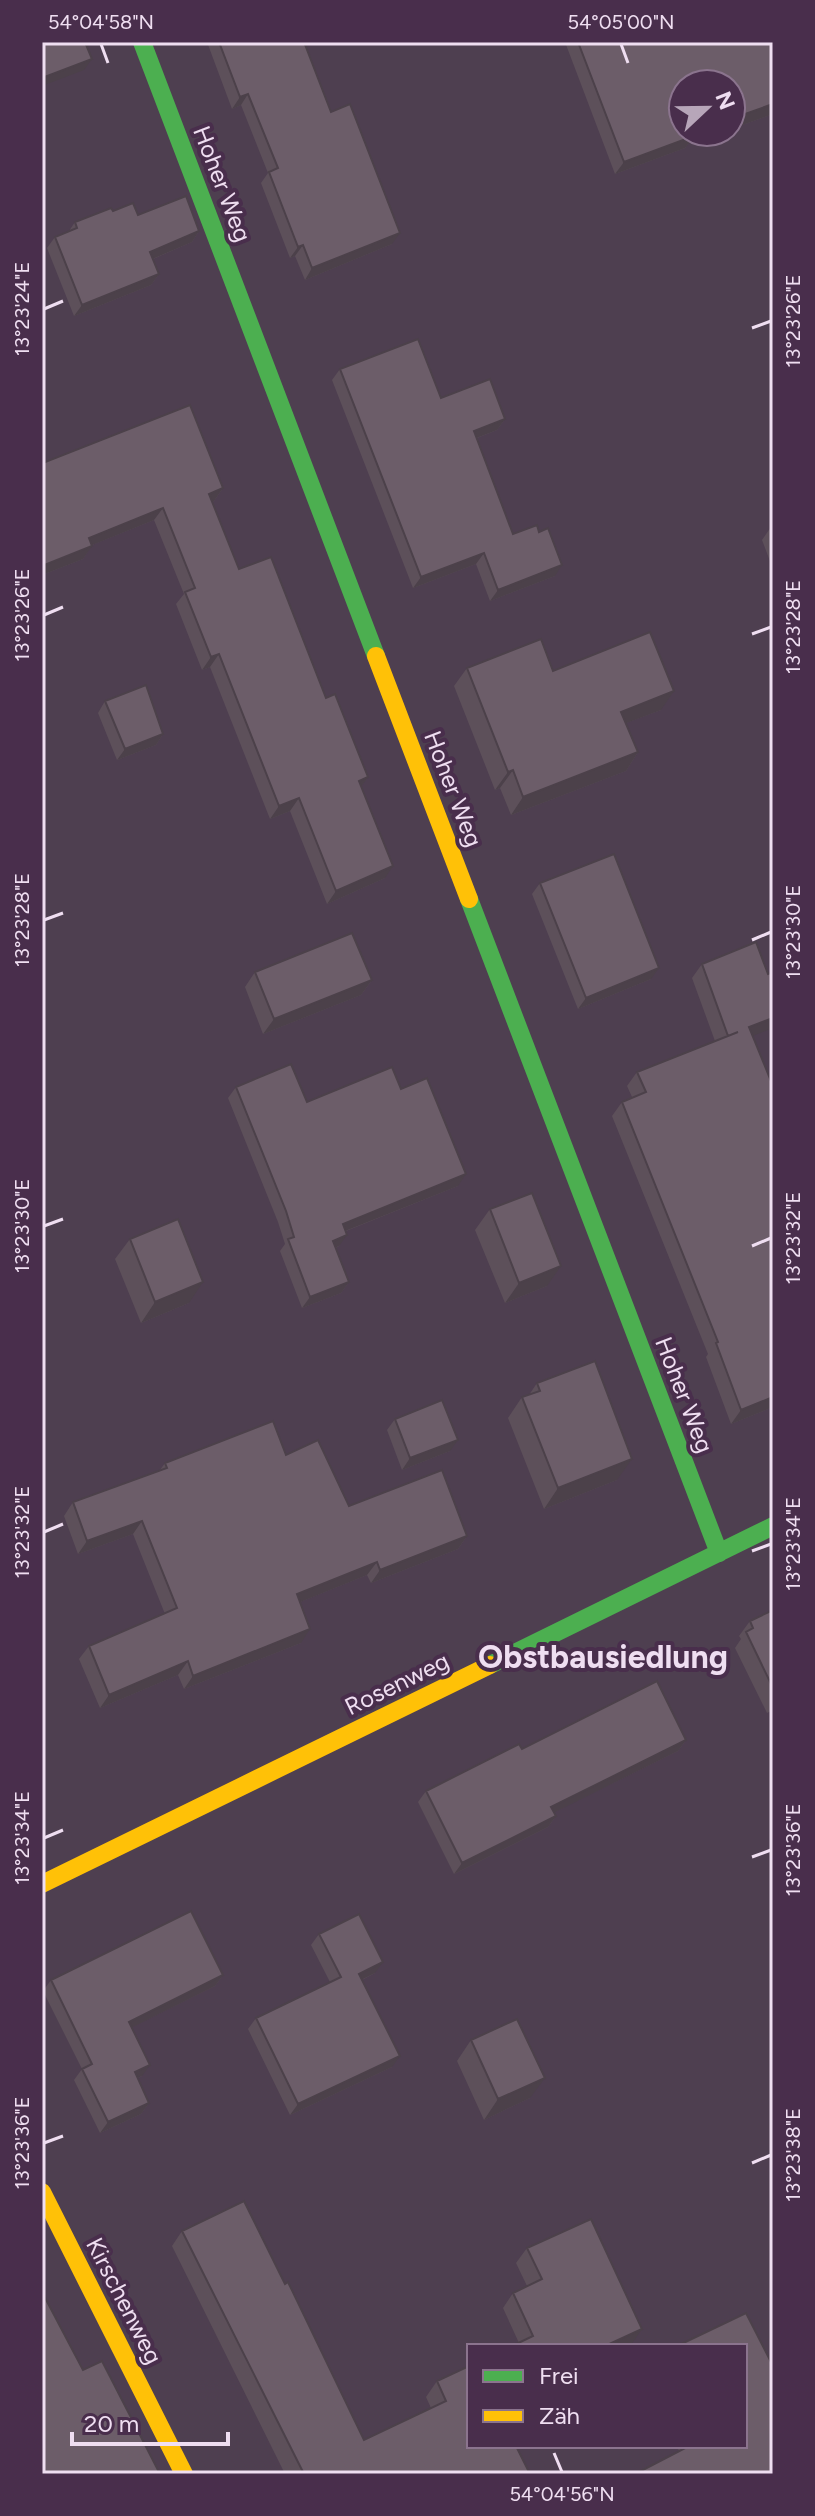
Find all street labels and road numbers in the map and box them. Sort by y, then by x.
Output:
street label: Hoher Weg [187,122,258,246]
street label: Hoher Weg [418,727,489,851]
street label: Hoher Weg [649,1333,720,1457]
street label: Rosenweg [340,1646,454,1721]
street label: Kirschenweg [80,2233,169,2369]

